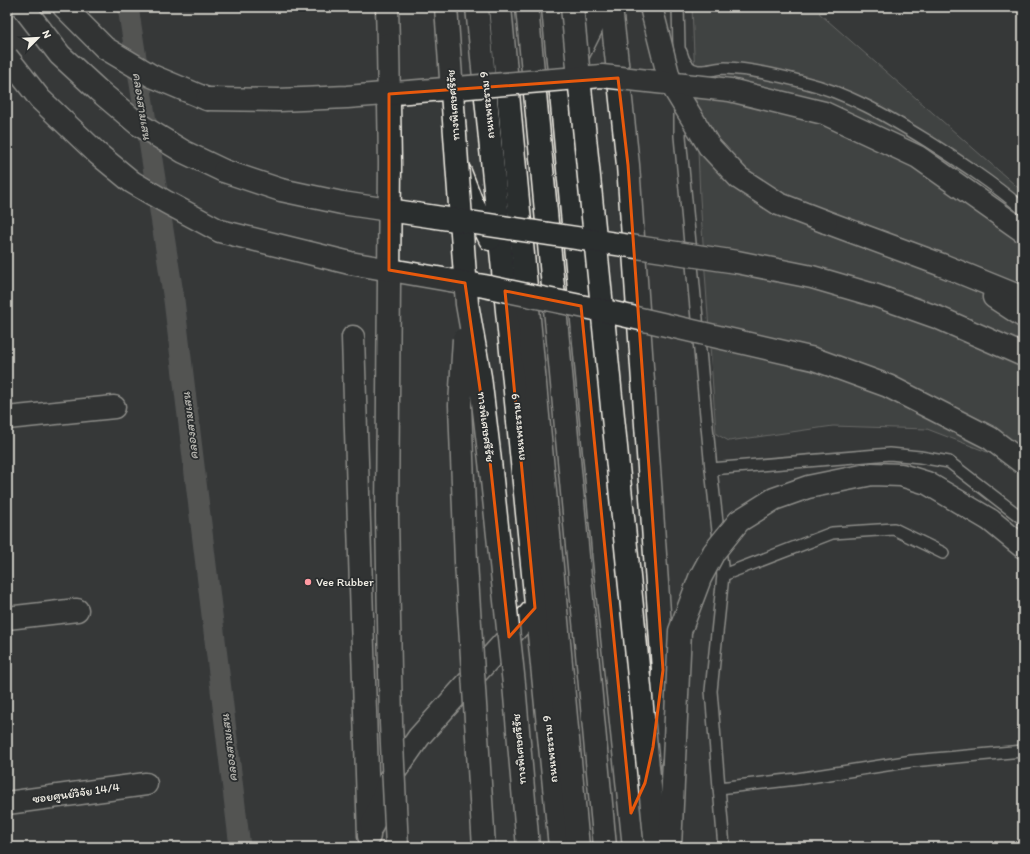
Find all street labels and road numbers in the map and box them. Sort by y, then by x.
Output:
street label: ทางพิเศษศรีรัช [444,69,462,141]
street label: ถนนพระราม 9 [477,71,497,139]
street label: ทางพิเศษศรีรัช [475,391,497,464]
street label: ถนนพระราม 9 [508,393,528,461]
street label: ทางพิเศษศรีรัช [509,712,529,785]
street label: ถนนพระราม 9 [540,715,560,783]
street label: ซอยศูนย์วิจัย 14/4 [31,780,121,807]

